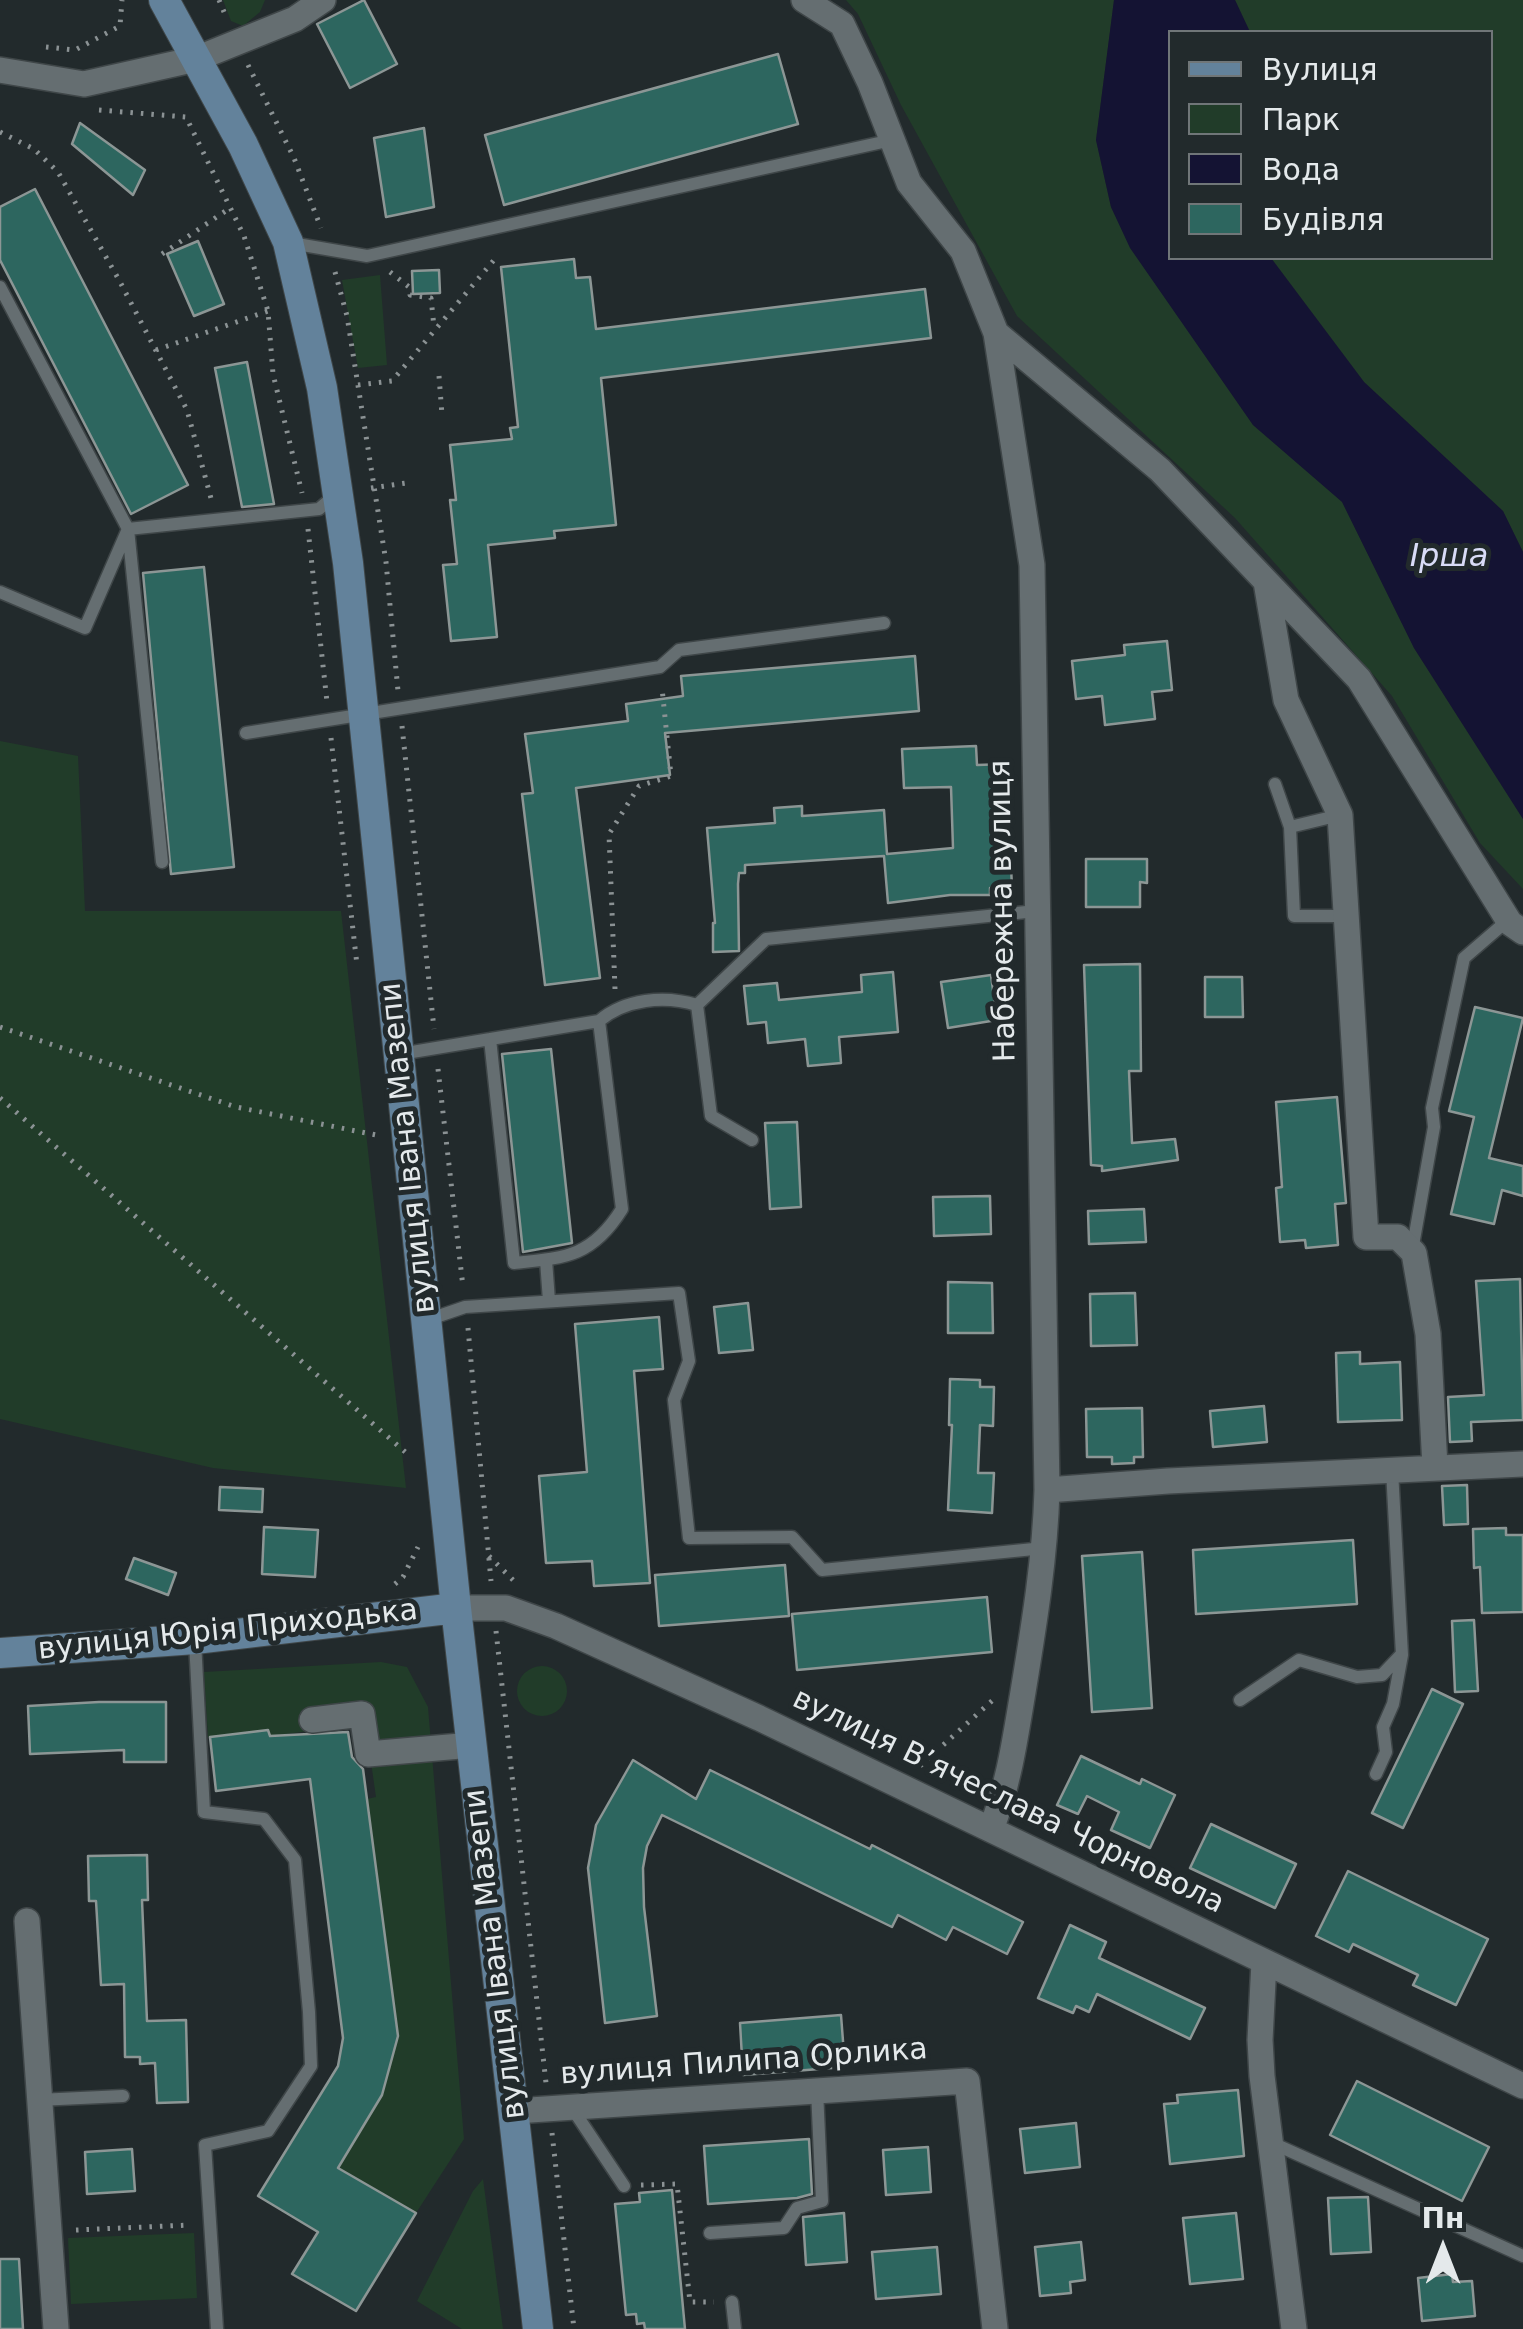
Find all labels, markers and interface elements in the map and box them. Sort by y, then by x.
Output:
legend [1168,30,1493,260]
text: Вулиця [1262,52,1377,87]
text: Парк [1262,102,1340,137]
text: Вода [1262,152,1340,187]
text: Будівля [1262,202,1384,237]
water label: Ірша [1410,539,1488,577]
street label: Набережна вулиця [983,759,1025,1063]
street label: вулиця Івана Мазепи [374,981,444,1315]
street label: вулиця Юрія Приходька [36,1593,420,1669]
street label: вулиця Вʼячеслава Чорновола [786,1682,1230,1922]
street label: вулиця Івана Мазепи [458,1787,534,2121]
street label: вулиця Пилипа Орлика [559,2032,929,2094]
north arrow [1393,2199,1493,2299]
text: Пн [1422,2202,1464,2235]

